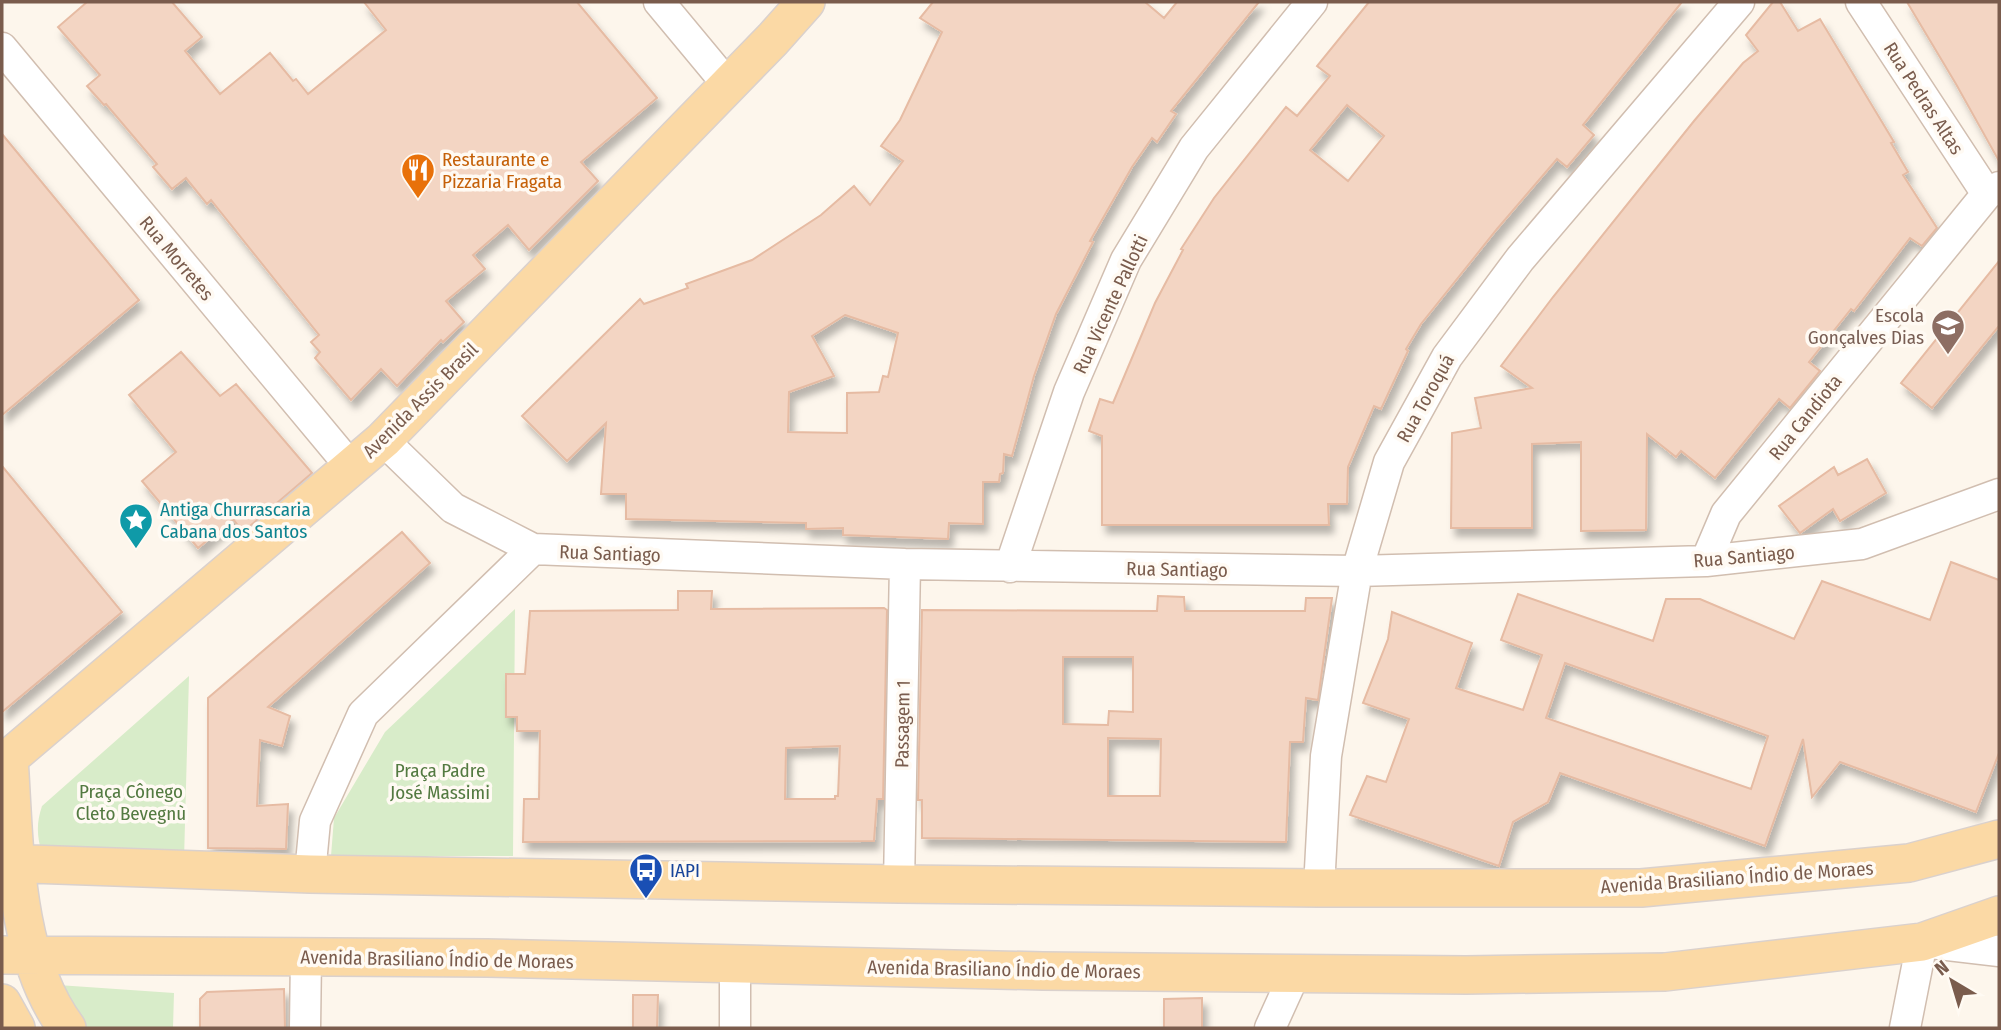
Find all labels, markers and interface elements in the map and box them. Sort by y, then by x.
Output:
street label: Rua Pedras Altas [1879,38,1968,159]
place label: Restaurante e Pizzaria Fragata [442,148,562,193]
restaurant icon: Restaurante e Pizzaria Fragata [399,151,437,200]
street label: Rua Morretes [135,211,219,305]
street label: Rua Vicente Pallotti [1068,231,1153,377]
place label: Escola Gonçalves Dias [1808,304,1924,349]
school or university icon: Escola Gonçalves Dias [1929,307,1967,356]
street label: Avenida Assis Brasil [358,338,483,463]
street label: Rua Toroquá [1392,350,1459,446]
street label: Rua Candiota [1764,370,1847,465]
place label: Antiga Churrascaria Cabana dos Santos [160,498,311,543]
place icon: Antiga Churrascaria Cabana dos Santos [117,501,155,550]
street label: Rua Santiago [559,540,661,567]
street label: Rua Santiago [1692,541,1796,572]
street label: Rua Santiago [1126,557,1228,582]
street label: Passagem 1 [890,680,915,768]
park label: Praça Padre José Massimi [390,759,490,804]
park label: Praça Cônego Cleto Bevegnù [76,780,186,825]
bus stop icon: IAPI [627,851,665,900]
street label: Avenida Brasiliano Índio de Moraes [1600,856,1874,899]
place label: IAPI [670,859,700,882]
street label: Avenida Brasiliano Índio de Moraes [300,946,574,973]
north arrow [1917,946,1987,1016]
text: N [1930,955,1953,981]
street label: Avenida Brasiliano Índio de Moraes [867,956,1141,983]

